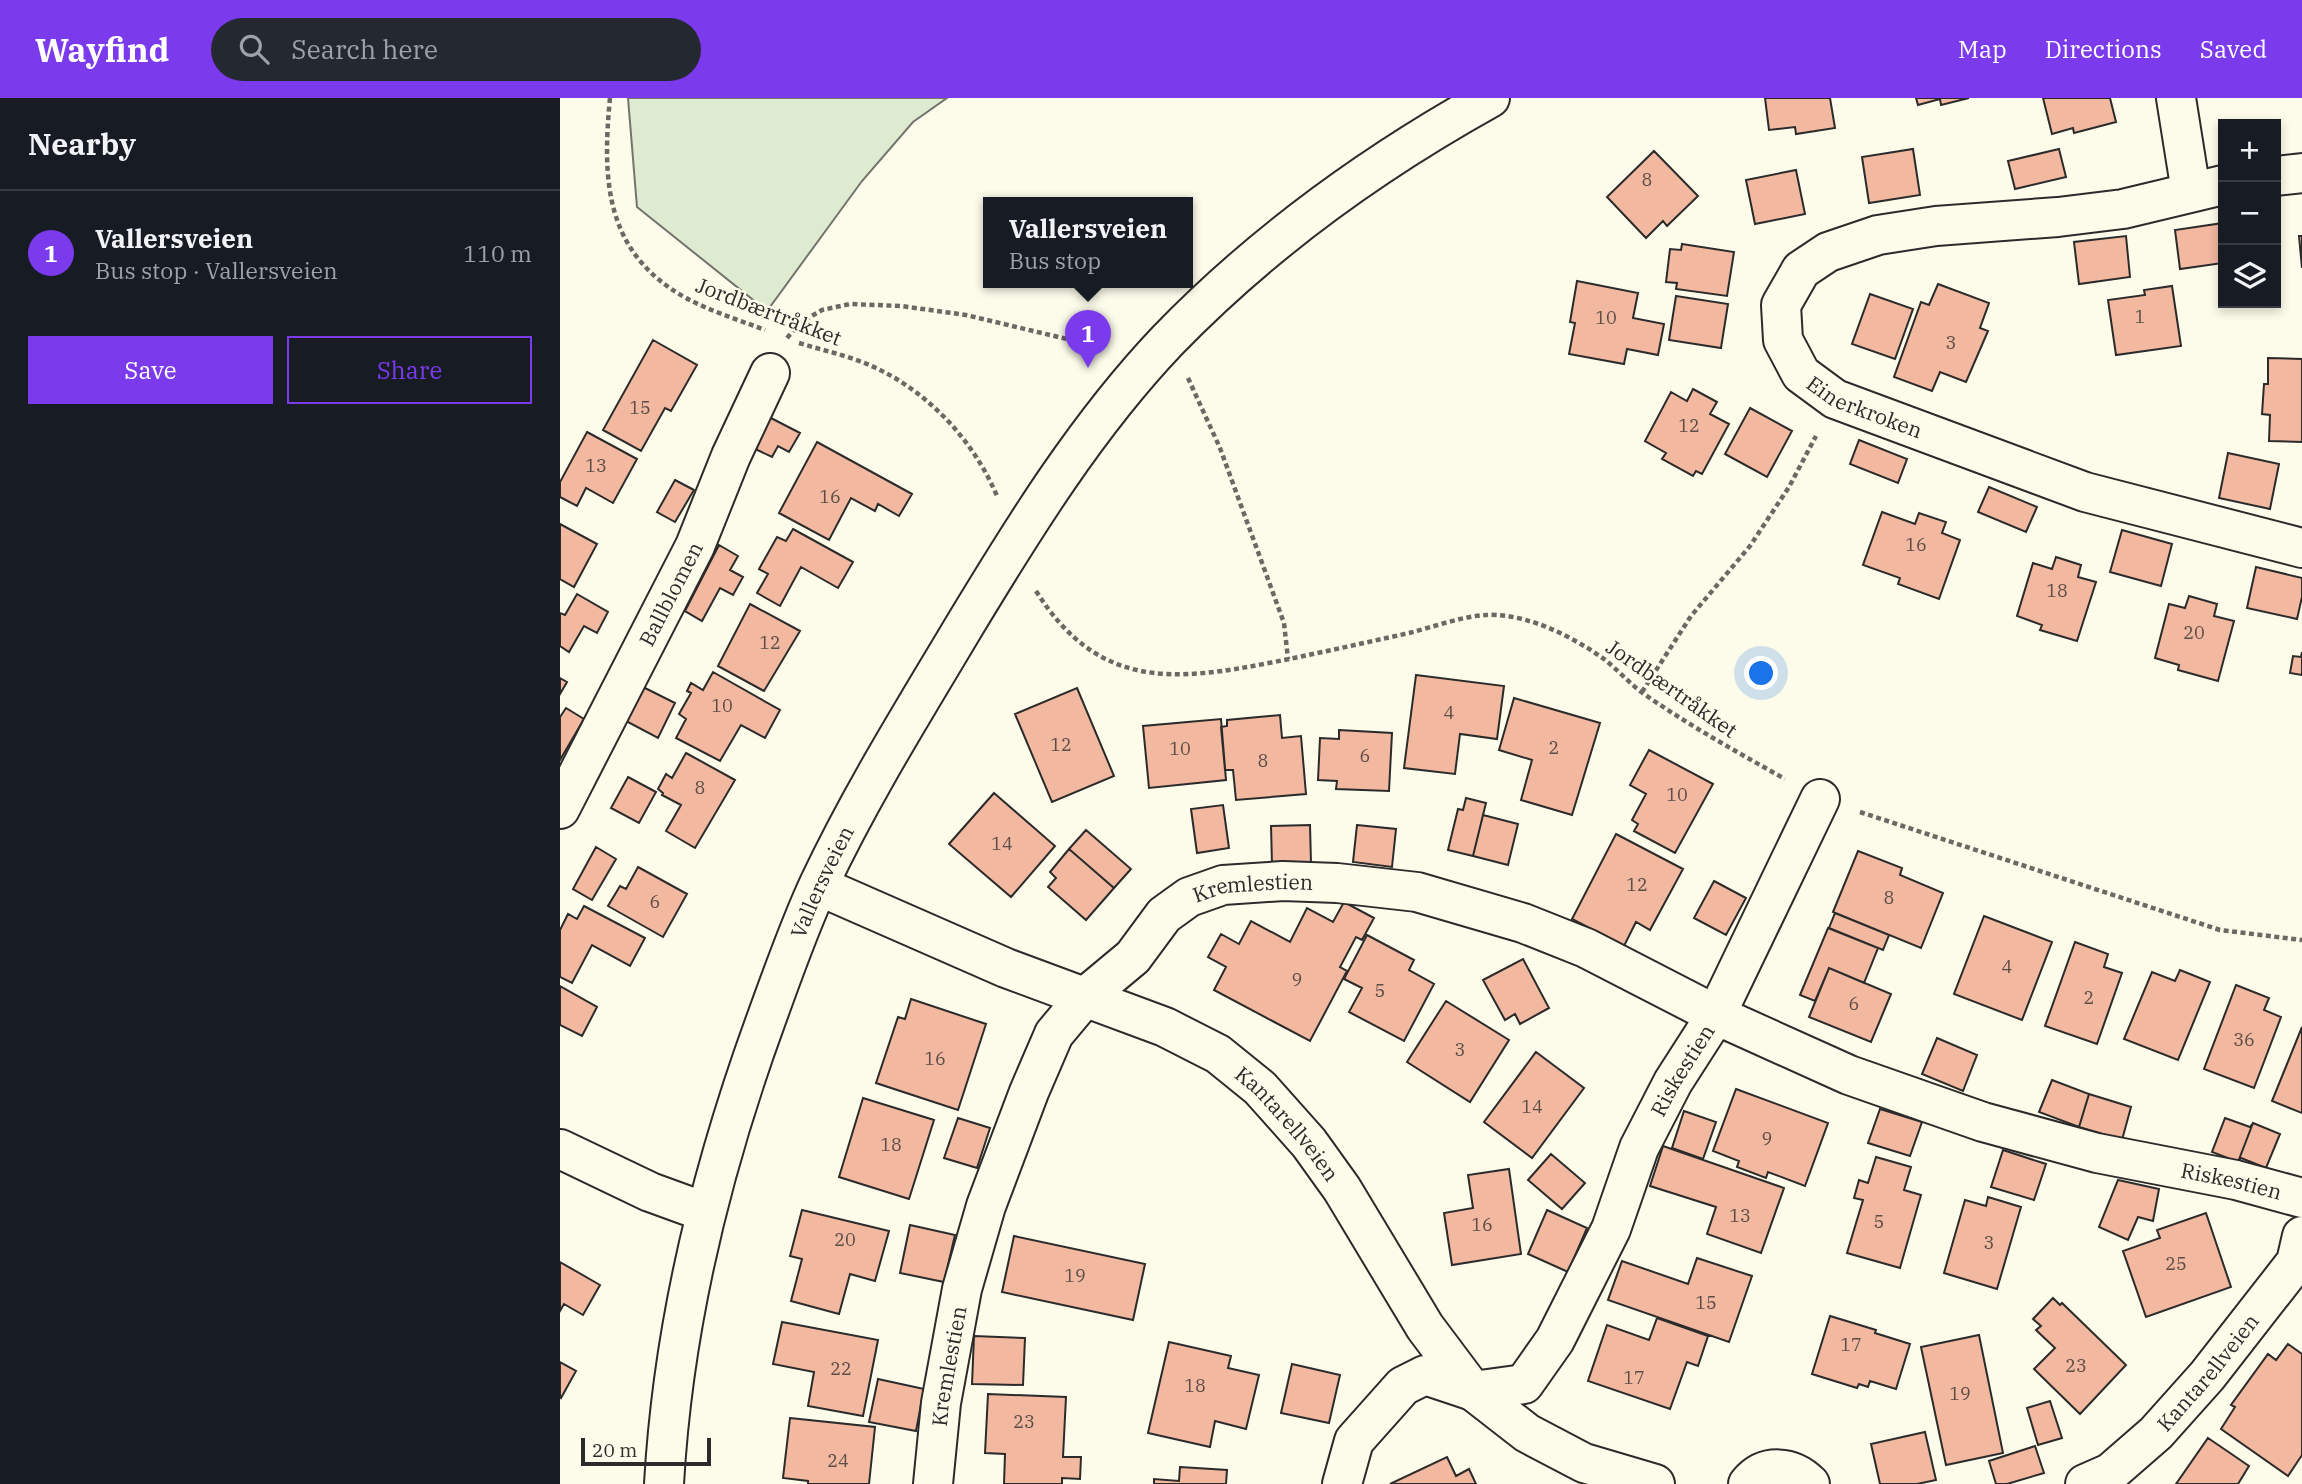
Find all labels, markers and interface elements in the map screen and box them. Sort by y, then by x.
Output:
search box [211,18,701,81]
text: Wayfind [35,28,169,71]
icon: search [235,30,273,68]
text: Search here [291,32,438,66]
text: Map [1958,33,2007,65]
text: Directions [2045,33,2162,65]
text: Saved [2200,33,2267,65]
map controls [2218,119,2281,308]
button: + [2218,119,2281,182]
text: Nearby [28,124,136,163]
house number: 8 [1642,168,1652,191]
button: − [2218,182,2281,245]
popup [983,197,1193,288]
text: Vallersveien [1009,211,1167,245]
text: Vallersveien [95,221,253,255]
text: 1 [44,238,58,268]
text: 110 m [463,238,532,268]
text: Bus stop [1009,245,1101,275]
button: layers [2218,245,2281,308]
text: Bus stop · Vallersveien [95,255,338,285]
street label: Jordbærtråkket [692,270,846,352]
house number: 1 [2135,305,2145,328]
house number: 10 [1595,306,1617,329]
pin: 1 [1065,310,1111,368]
house number: 3 [1946,331,1956,354]
button: Save [28,336,273,404]
button: Share [287,336,532,404]
street label: Einerkroken [1801,369,1927,444]
house number: 15 [629,396,651,419]
house number: 12 [1678,414,1700,437]
house number: 13 [585,454,607,477]
house number: 16 [819,485,841,508]
house number: 16 [1905,533,1927,556]
street label: Ballblomen [632,537,709,651]
house number: 18 [2046,579,2068,602]
house number: 20 [2183,621,2205,644]
house number: 12 [759,631,781,654]
street label: Jordbærtråkket [1601,632,1743,744]
your location [1744,656,1778,690]
house number: 10 [711,694,733,717]
house number: 4 [1444,701,1454,724]
house number: 12 [1050,733,1072,756]
house number: 2 [1549,736,1559,759]
house number: 10 [1169,737,1191,760]
house number: 6 [1360,744,1370,767]
house number: 8 [1258,749,1268,772]
house number: 8 [695,776,705,799]
house number: 10 [1666,783,1688,806]
street label: Vallersveien [784,821,860,942]
house number: 14 [991,832,1013,855]
street label: Kremlestien [1189,867,1314,909]
house number: 12 [1626,873,1648,896]
house number: 8 [1884,886,1894,909]
house number: 6 [650,890,660,913]
house number: 4 [2002,955,2012,978]
house number: 9 [1292,968,1302,991]
house number: 5 [1375,979,1385,1002]
house number: 2 [2084,986,2094,1009]
house number: 6 [1849,992,1859,1015]
street label: Riskestien [1644,1019,1721,1121]
house number: 36 [2233,1028,2255,1051]
house number: 3 [1455,1038,1465,1061]
house number: 16 [924,1047,946,1070]
street label: Kantarellveien [1230,1060,1346,1187]
house number: 14 [1521,1095,1543,1118]
house number: 9 [1762,1127,1772,1150]
house number: 18 [880,1133,902,1156]
street label: Riskestien [2178,1156,2285,1206]
house number: 13 [1729,1204,1751,1227]
house number: 5 [1874,1210,1884,1233]
house number: 16 [1471,1213,1493,1236]
house number: 20 [834,1228,856,1251]
house number: 3 [1984,1231,1994,1254]
house number: 25 [2165,1252,2187,1275]
house number: 19 [1064,1264,1086,1287]
house number: 15 [1695,1291,1717,1314]
street label: Kremlestien [925,1304,973,1427]
street label: Kantarellveien [2150,1308,2265,1437]
house number: 17 [1840,1333,1862,1356]
house number: 23 [2065,1354,2087,1377]
house number: 22 [830,1357,852,1380]
house number: 17 [1623,1366,1645,1389]
house number: 18 [1184,1374,1206,1397]
house number: 19 [1949,1382,1971,1405]
house number: 23 [1013,1410,1035,1433]
scale bar [581,1435,710,1467]
text: 20 m [592,1438,637,1462]
house number: 24 [827,1449,849,1472]

